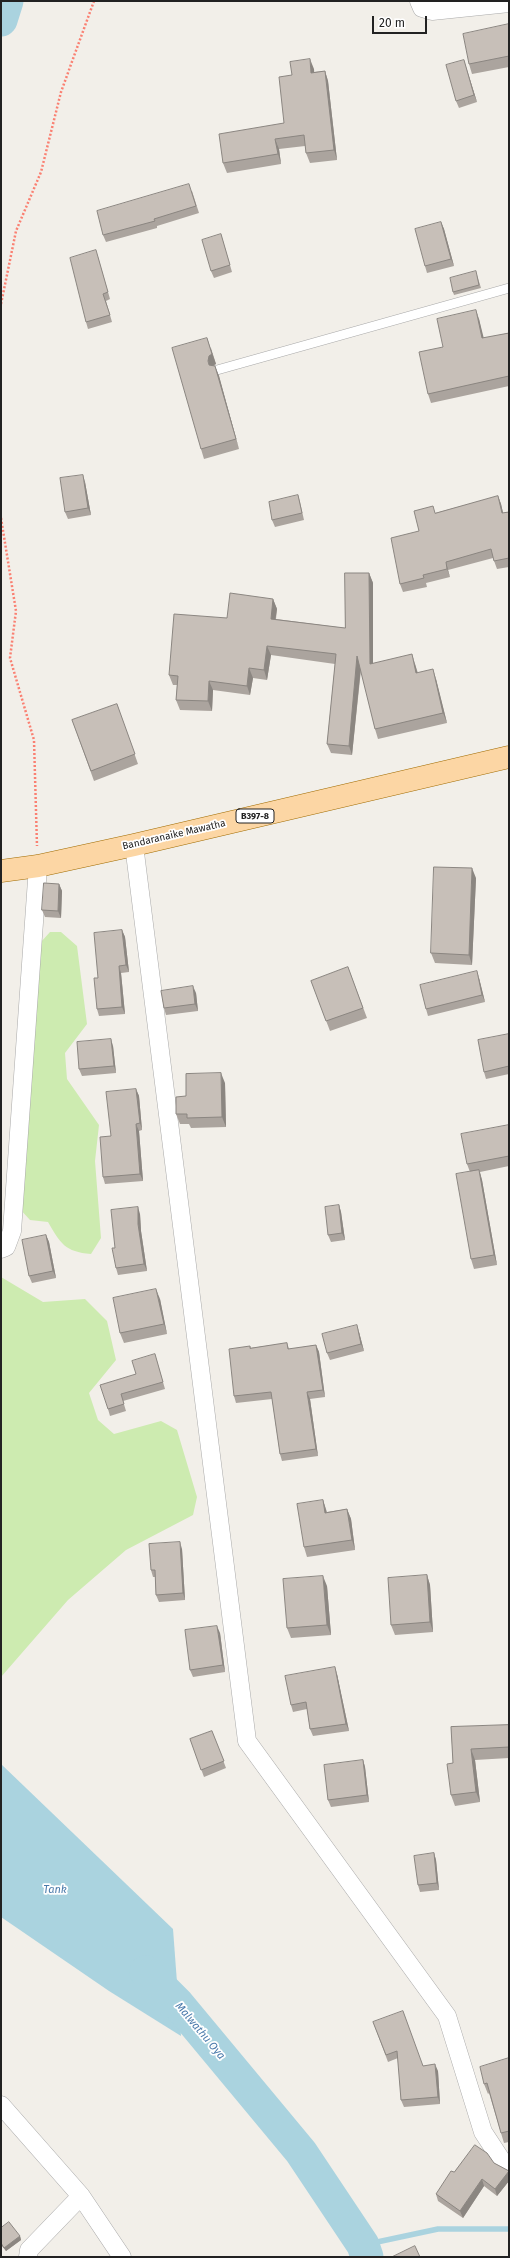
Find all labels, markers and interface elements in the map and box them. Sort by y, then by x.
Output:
scale bar [374,8,429,34]
text: 20 m [379,16,405,30]
road number: B397-8 [236,809,274,823]
street label: Bandaranaike Mawatha [121,817,227,853]
water label: Tank [43,1883,67,1897]
water label: Malwathu Oya [172,2000,228,2062]

